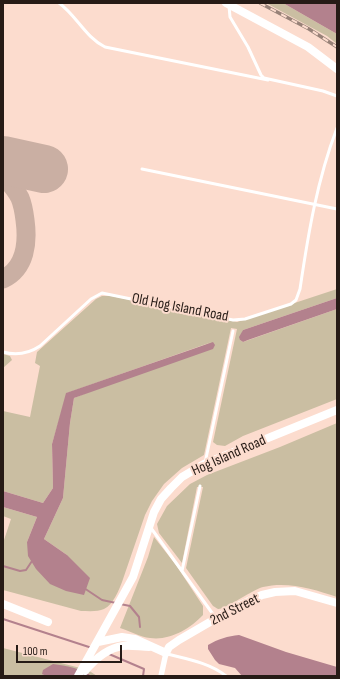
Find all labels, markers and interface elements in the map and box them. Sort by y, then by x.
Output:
street label: Old Hog Island Road [130,290,230,326]
street label: Hog Island Road [189,432,269,480]
street label: 2nd Street [207,590,263,630]
scale bar [18,637,124,663]
text: 100 m [23,644,48,659]

